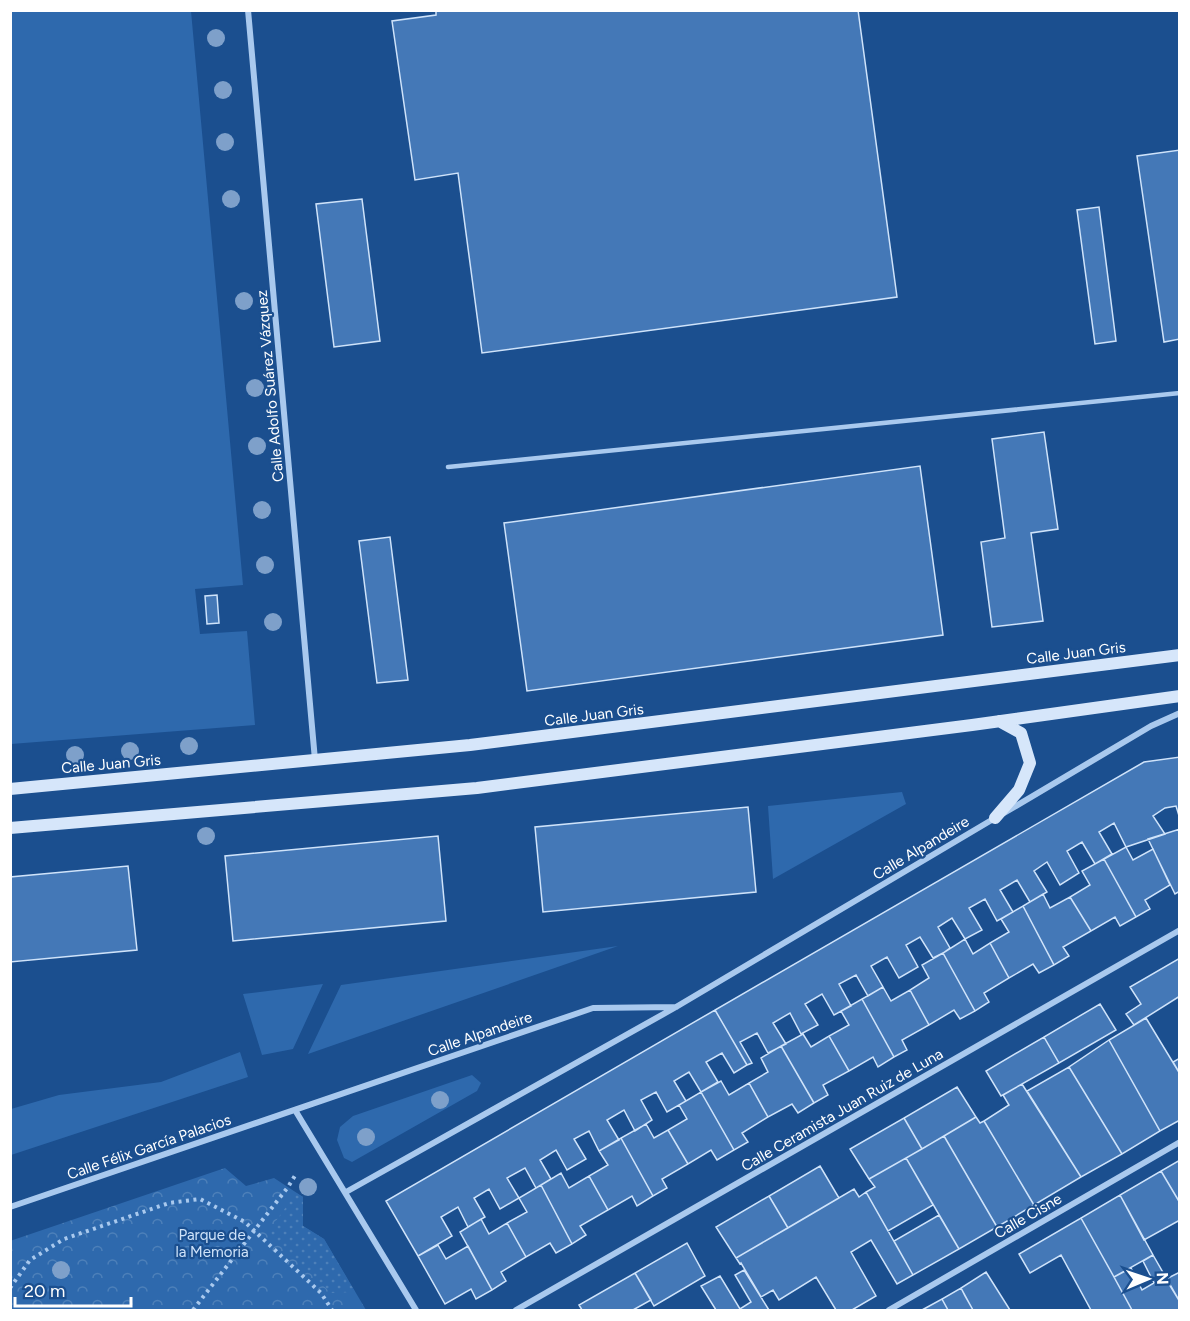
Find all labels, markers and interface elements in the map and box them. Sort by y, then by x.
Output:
street label: Calle Adolfo Suárez Vázquez [253,289,287,483]
street label: Calle Juan Gris [1025,638,1127,668]
street label: Calle Juan Gris [543,700,645,730]
street label: Calle Juan Gris [61,751,161,777]
street label: Calle Alpandeire [870,812,972,884]
street label: Calle Alpandeire [426,1008,534,1060]
street label: Calle Ceramista Juan Ruiz de Luna [738,1045,946,1175]
street label: Calle Félix García Palacios [65,1110,233,1184]
street label: Calle Cisne [991,1190,1065,1242]
park label: Parque de la Memoria [175,1226,249,1261]
north arrow [1118,1249,1178,1309]
scale bar [15,1270,130,1308]
text: N [1153,1272,1172,1285]
text: 20 m [24,1280,65,1302]

